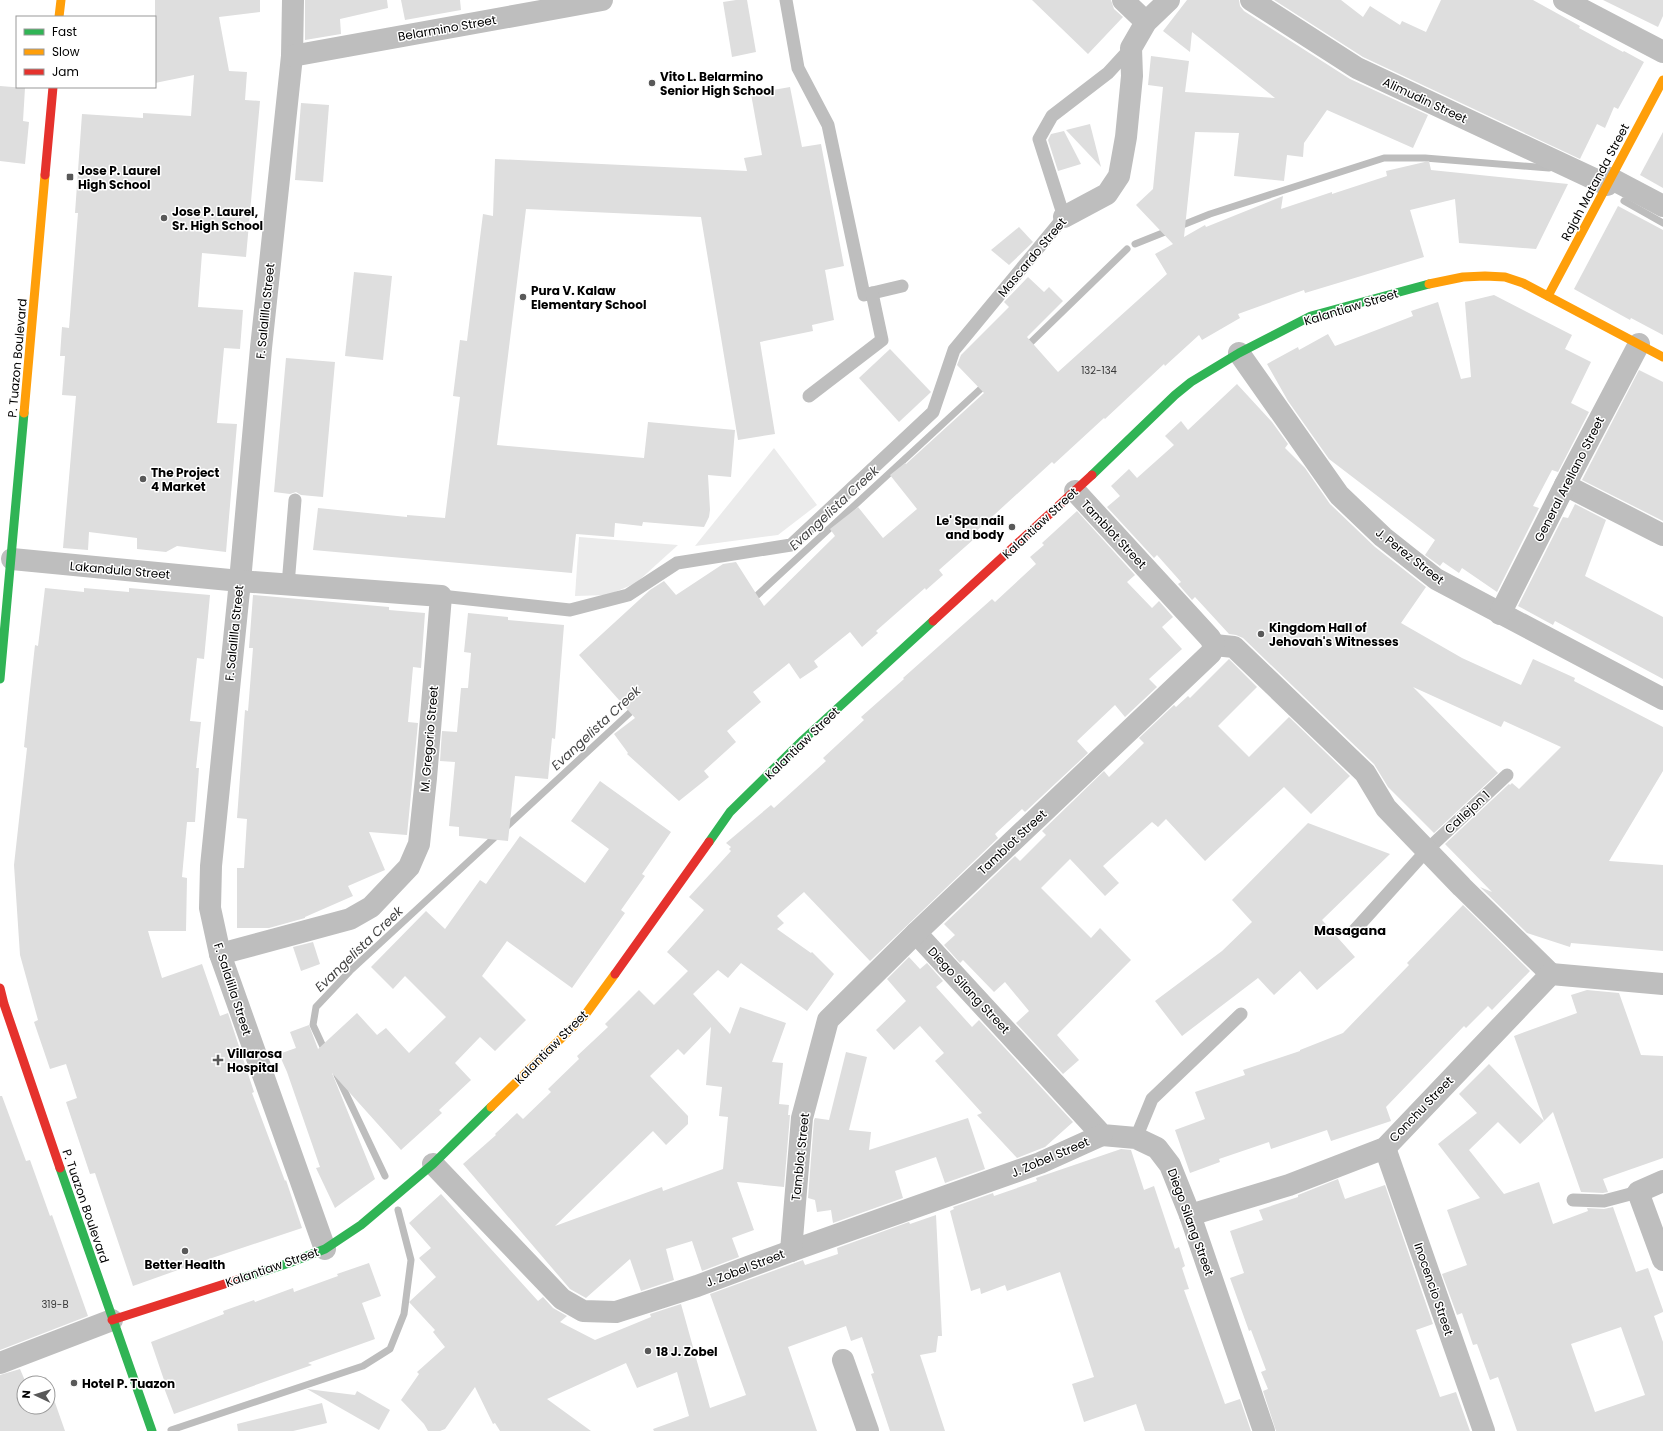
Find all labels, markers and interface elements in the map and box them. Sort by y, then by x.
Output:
street label: Belarmino Street [397,11,497,45]
legend [16,16,156,88]
text: Fast [52,23,77,40]
text: Slow [52,43,80,60]
text: Jam [52,63,79,80]
place label: Vito L. Belarmino Senior High School [660,68,774,99]
street label: Alimudin Street [1380,73,1470,127]
marker: Vito L. Belarmino Senior High School [647,78,657,88]
street label: Rajah Matanda Street [1557,120,1633,244]
place label: Jose P. Laurel High School [78,162,161,193]
marker: Jose P. Laurel High School [65,172,75,182]
place label: Jose P. Laurel, Sr. High School [172,203,263,234]
marker: Jose P. Laurel, Sr. High School [159,213,169,223]
street label: Mascardo Street [994,214,1070,300]
street label: F. Salalilla Street [252,262,278,360]
place label: Pura V. Kalaw Elementary School [531,282,646,313]
street label: Kalantiaw Street [1302,285,1400,329]
marker: Pura V. Kalaw Elementary School [518,292,528,302]
street label: P. Tuazon Boulevard [3,298,31,418]
house number: 132-134 [1081,363,1117,378]
street label: General Arellano Street [1530,413,1608,545]
water label: Evangelista Creek [785,461,884,555]
place label: The Project 4 Market [151,464,220,495]
marker: The Project 4 Market [138,474,148,484]
street label: Kalantiaw Street [998,483,1082,563]
street label: Tamblot Street [1078,496,1150,572]
place label: Le' Spa nail and body [936,512,1004,543]
marker: Le' Spa nail and body [1007,522,1017,532]
street label: J. Perez Street [1372,524,1448,588]
street label: Lakandula Street [69,557,171,583]
street label: F. Salalilla Street [221,584,247,682]
place label: Kingdom Hall of Jehovah's Witnesses [1269,619,1399,650]
marker: Kingdom Hall of Jehovah's Witnesses [1256,629,1266,639]
water label: Evangelista Creek [547,681,646,775]
street label: M. Gregorio Street [416,685,442,793]
street label: Kalantiaw Street [761,703,843,783]
street label: Callejon 1 [1441,787,1493,837]
street label: Tamblot Street [974,806,1050,878]
water label: Evangelista Creek [311,901,408,996]
district label: Masagana [1314,921,1386,940]
street label: F. Salalilla Street [210,941,256,1037]
street label: Diego Silang Street [924,943,1014,1037]
street label: Kalantiaw Street [510,1006,592,1088]
place label: Villarosa Hospital [227,1045,282,1076]
marker: Villarosa Hospital [212,1054,224,1066]
street label: Conchu Street [1385,1072,1457,1146]
street label: Tamblot Street [787,1112,813,1202]
street label: J. Zobel Street [1008,1133,1092,1181]
street label: P. Tuazon Boulevard [59,1147,113,1265]
street label: Diego Silang Street [1164,1166,1218,1278]
street label: Inocencio Street [1410,1240,1458,1338]
street label: Kalantiaw Street [223,1243,321,1291]
street label: J. Zobel Street [703,1245,787,1291]
marker: Better Health [180,1246,190,1256]
place label: Better Health [145,1256,225,1273]
house number: 319-B [41,1297,69,1312]
place label: 18 J. Zobel [656,1343,718,1360]
marker: 18 J. Zobel [643,1346,653,1356]
north arrow [16,1375,56,1415]
place label: Hotel P. Tuazon [82,1375,175,1392]
marker: Hotel P. Tuazon [69,1378,79,1388]
text: N [18,1390,34,1399]

